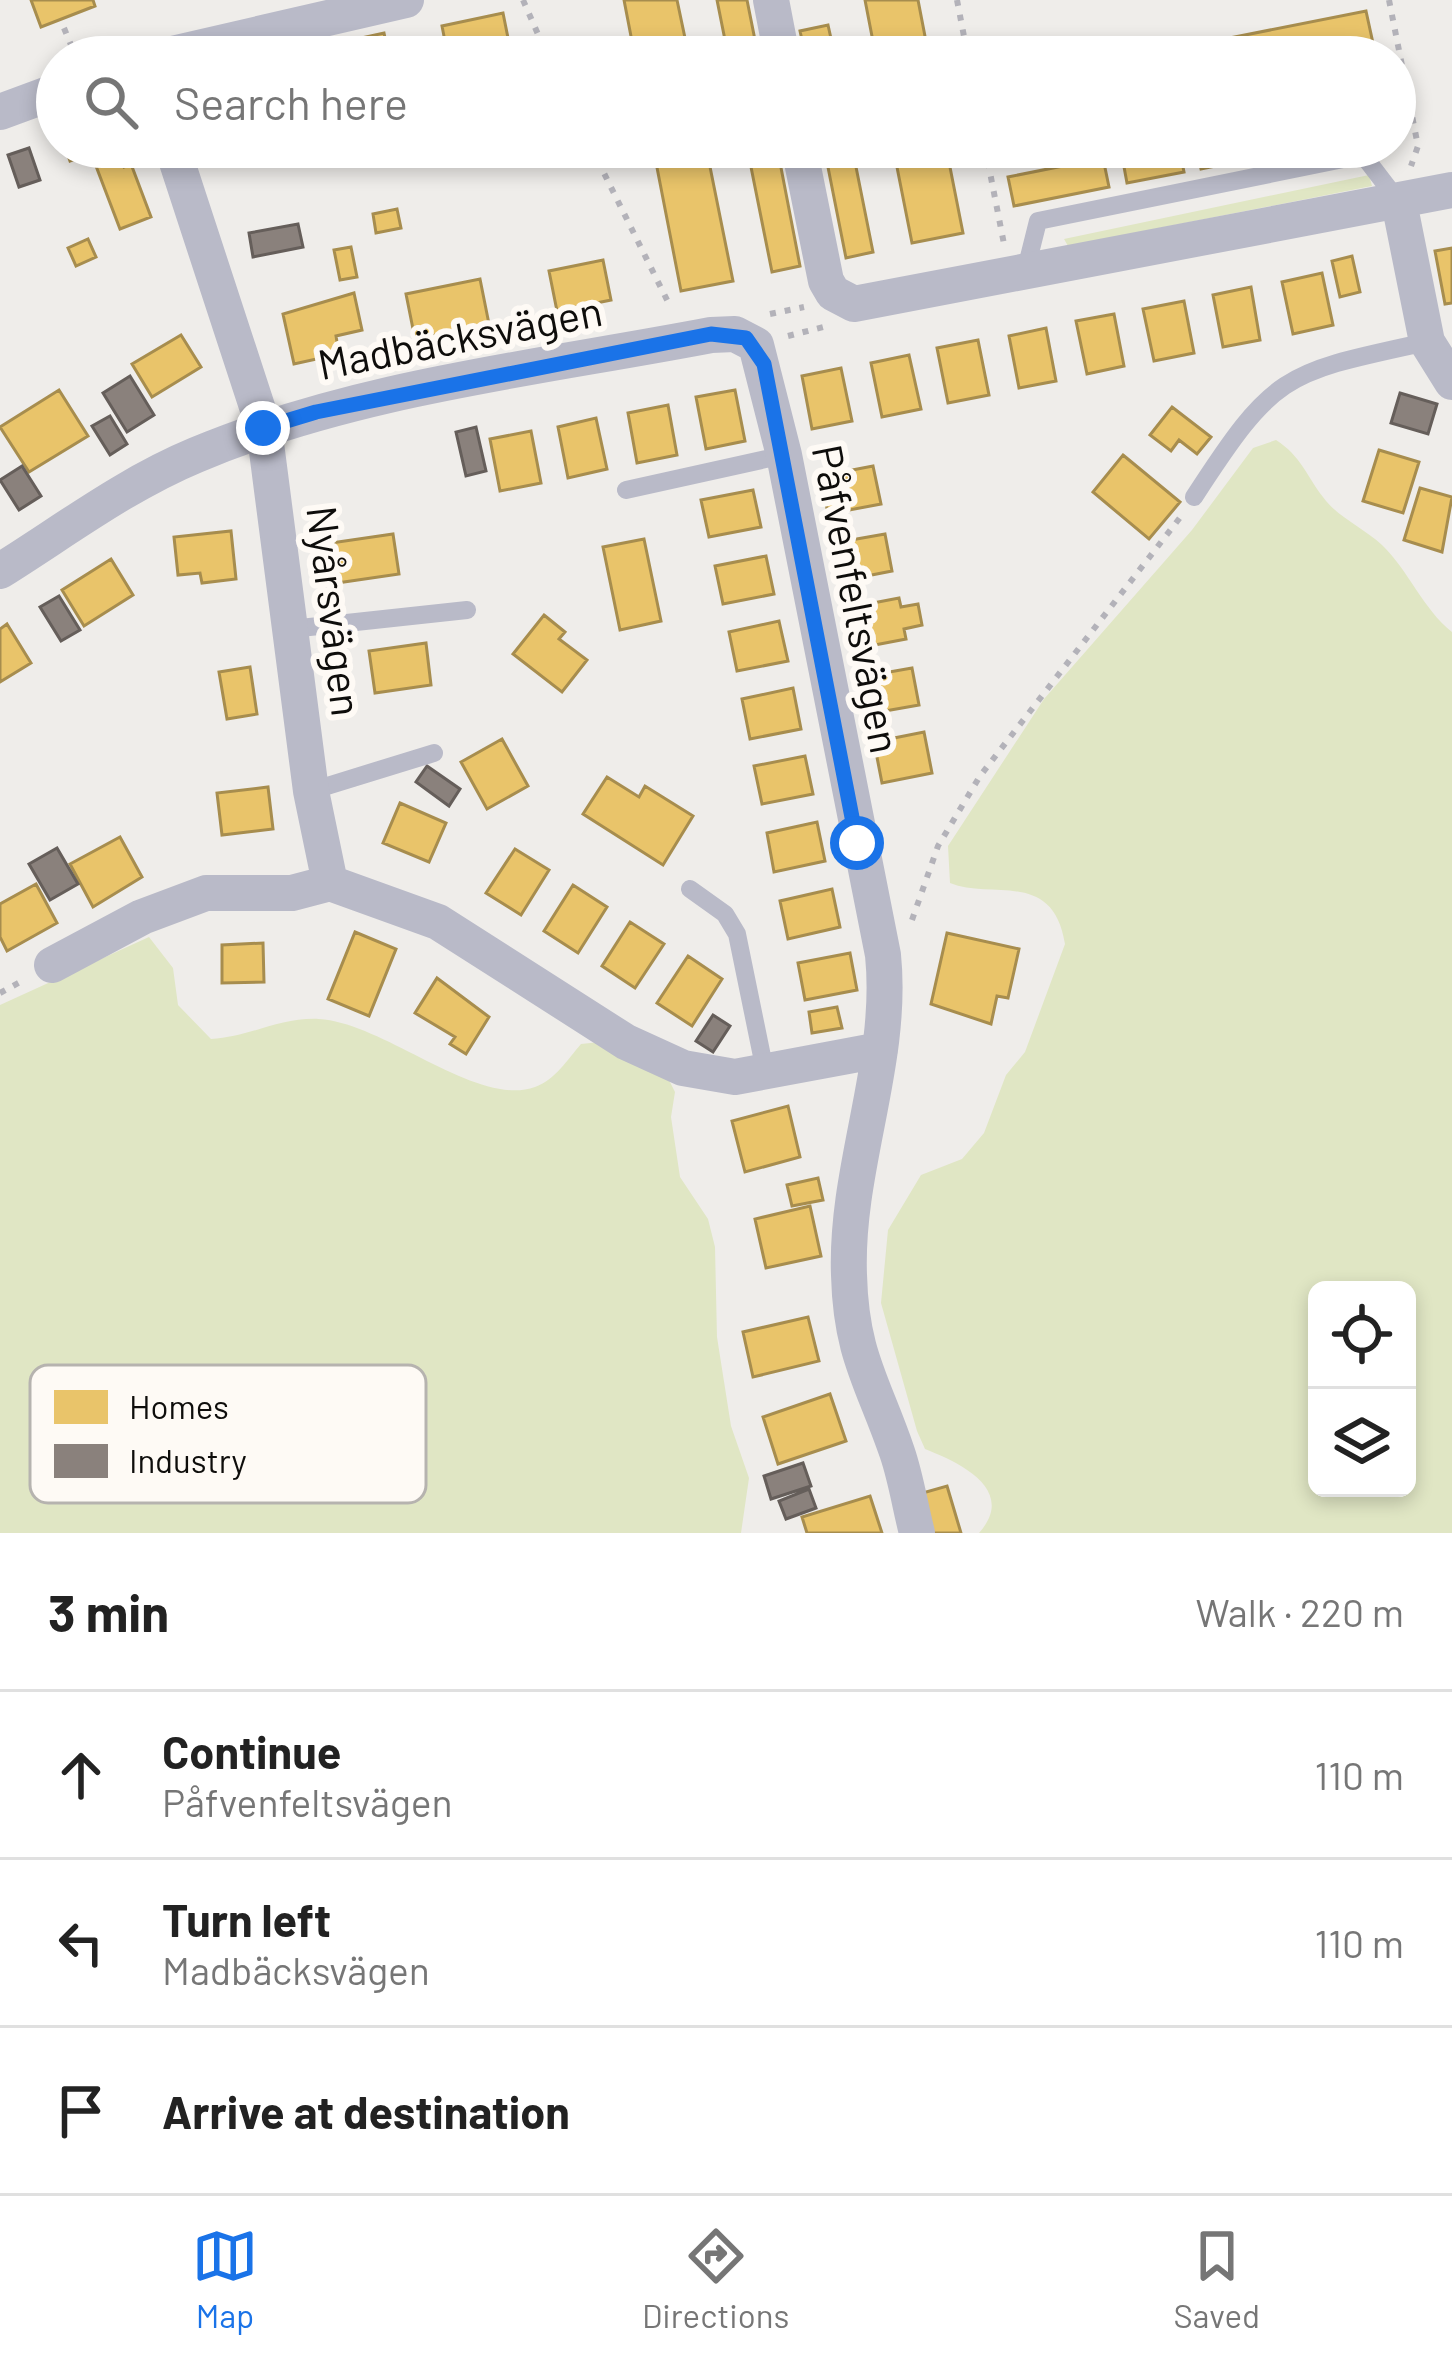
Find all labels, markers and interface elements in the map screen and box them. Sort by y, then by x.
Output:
search box [36,36,1416,168]
icon: search [78,69,144,135]
text: Search here [174,75,408,129]
street label: Madbäcksvägen [313,284,606,389]
route end [236,401,290,455]
street label: Påfvenfeltsvägen [803,440,912,757]
street label: Nyårsvägen [297,503,374,719]
route start [830,816,884,870]
map controls [1308,1281,1416,1497]
button: locate [1308,1281,1416,1389]
legend [30,1365,426,1503]
text: Homes [129,1386,229,1426]
button: layers [1308,1389,1416,1497]
text: Industry [129,1440,247,1480]
text: 3 min [48,1581,169,1642]
text: Walk · 220 m [1195,1588,1404,1635]
text: Continue [162,1724,341,1778]
icon: ahead [48,1742,114,1808]
text: 110 m [1314,1751,1404,1798]
text: Påfvenfeltsvägen [162,1778,453,1825]
text: Turn left [162,1892,331,1946]
icon: left [48,1910,114,1976]
text: 110 m [1314,1919,1404,1966]
text: Madbäcksvägen [162,1946,430,1993]
icon: arrive [48,2078,114,2144]
text: Arrive at destination [162,2084,570,2138]
tab: Map [192,2223,258,2335]
tab: Directions [642,2223,789,2335]
tab: Saved [1173,2223,1260,2335]

